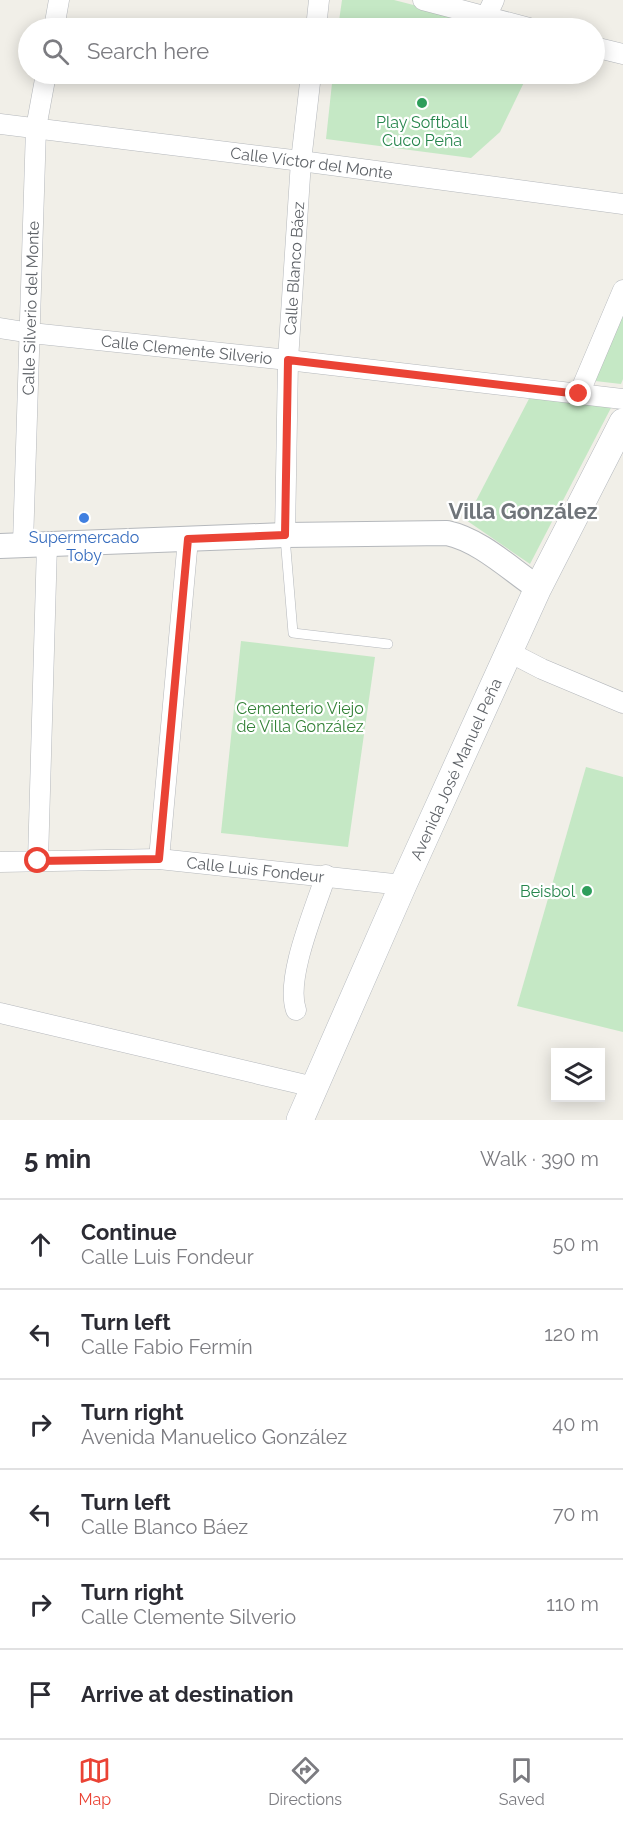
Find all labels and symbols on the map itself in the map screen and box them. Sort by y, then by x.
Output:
marker: Play Softball Cuco Peña [415,96,429,110]
place label: Play Softball Cuco Peña [376,113,469,150]
street label: Calle Víctor del Monte [229,143,394,183]
street label: Calle Blanco Báez [280,201,308,336]
street label: Calle Silverio del Monte [18,221,43,396]
street label: Calle Clemente Silverio [100,331,273,368]
route end [565,380,591,406]
district label: Villa González [448,498,598,524]
marker: Supermercado Toby [77,511,91,525]
place label: Supermercado Toby [29,528,139,565]
street label: Avenida José Manuel Peña [406,675,505,863]
park label: Cementerio Viejo de Villa González [236,699,364,736]
route start [24,847,50,873]
street label: Calle Luis Fondeur [186,852,326,886]
place label: Beisbol [520,882,576,901]
marker: Beisbol [580,884,594,898]

